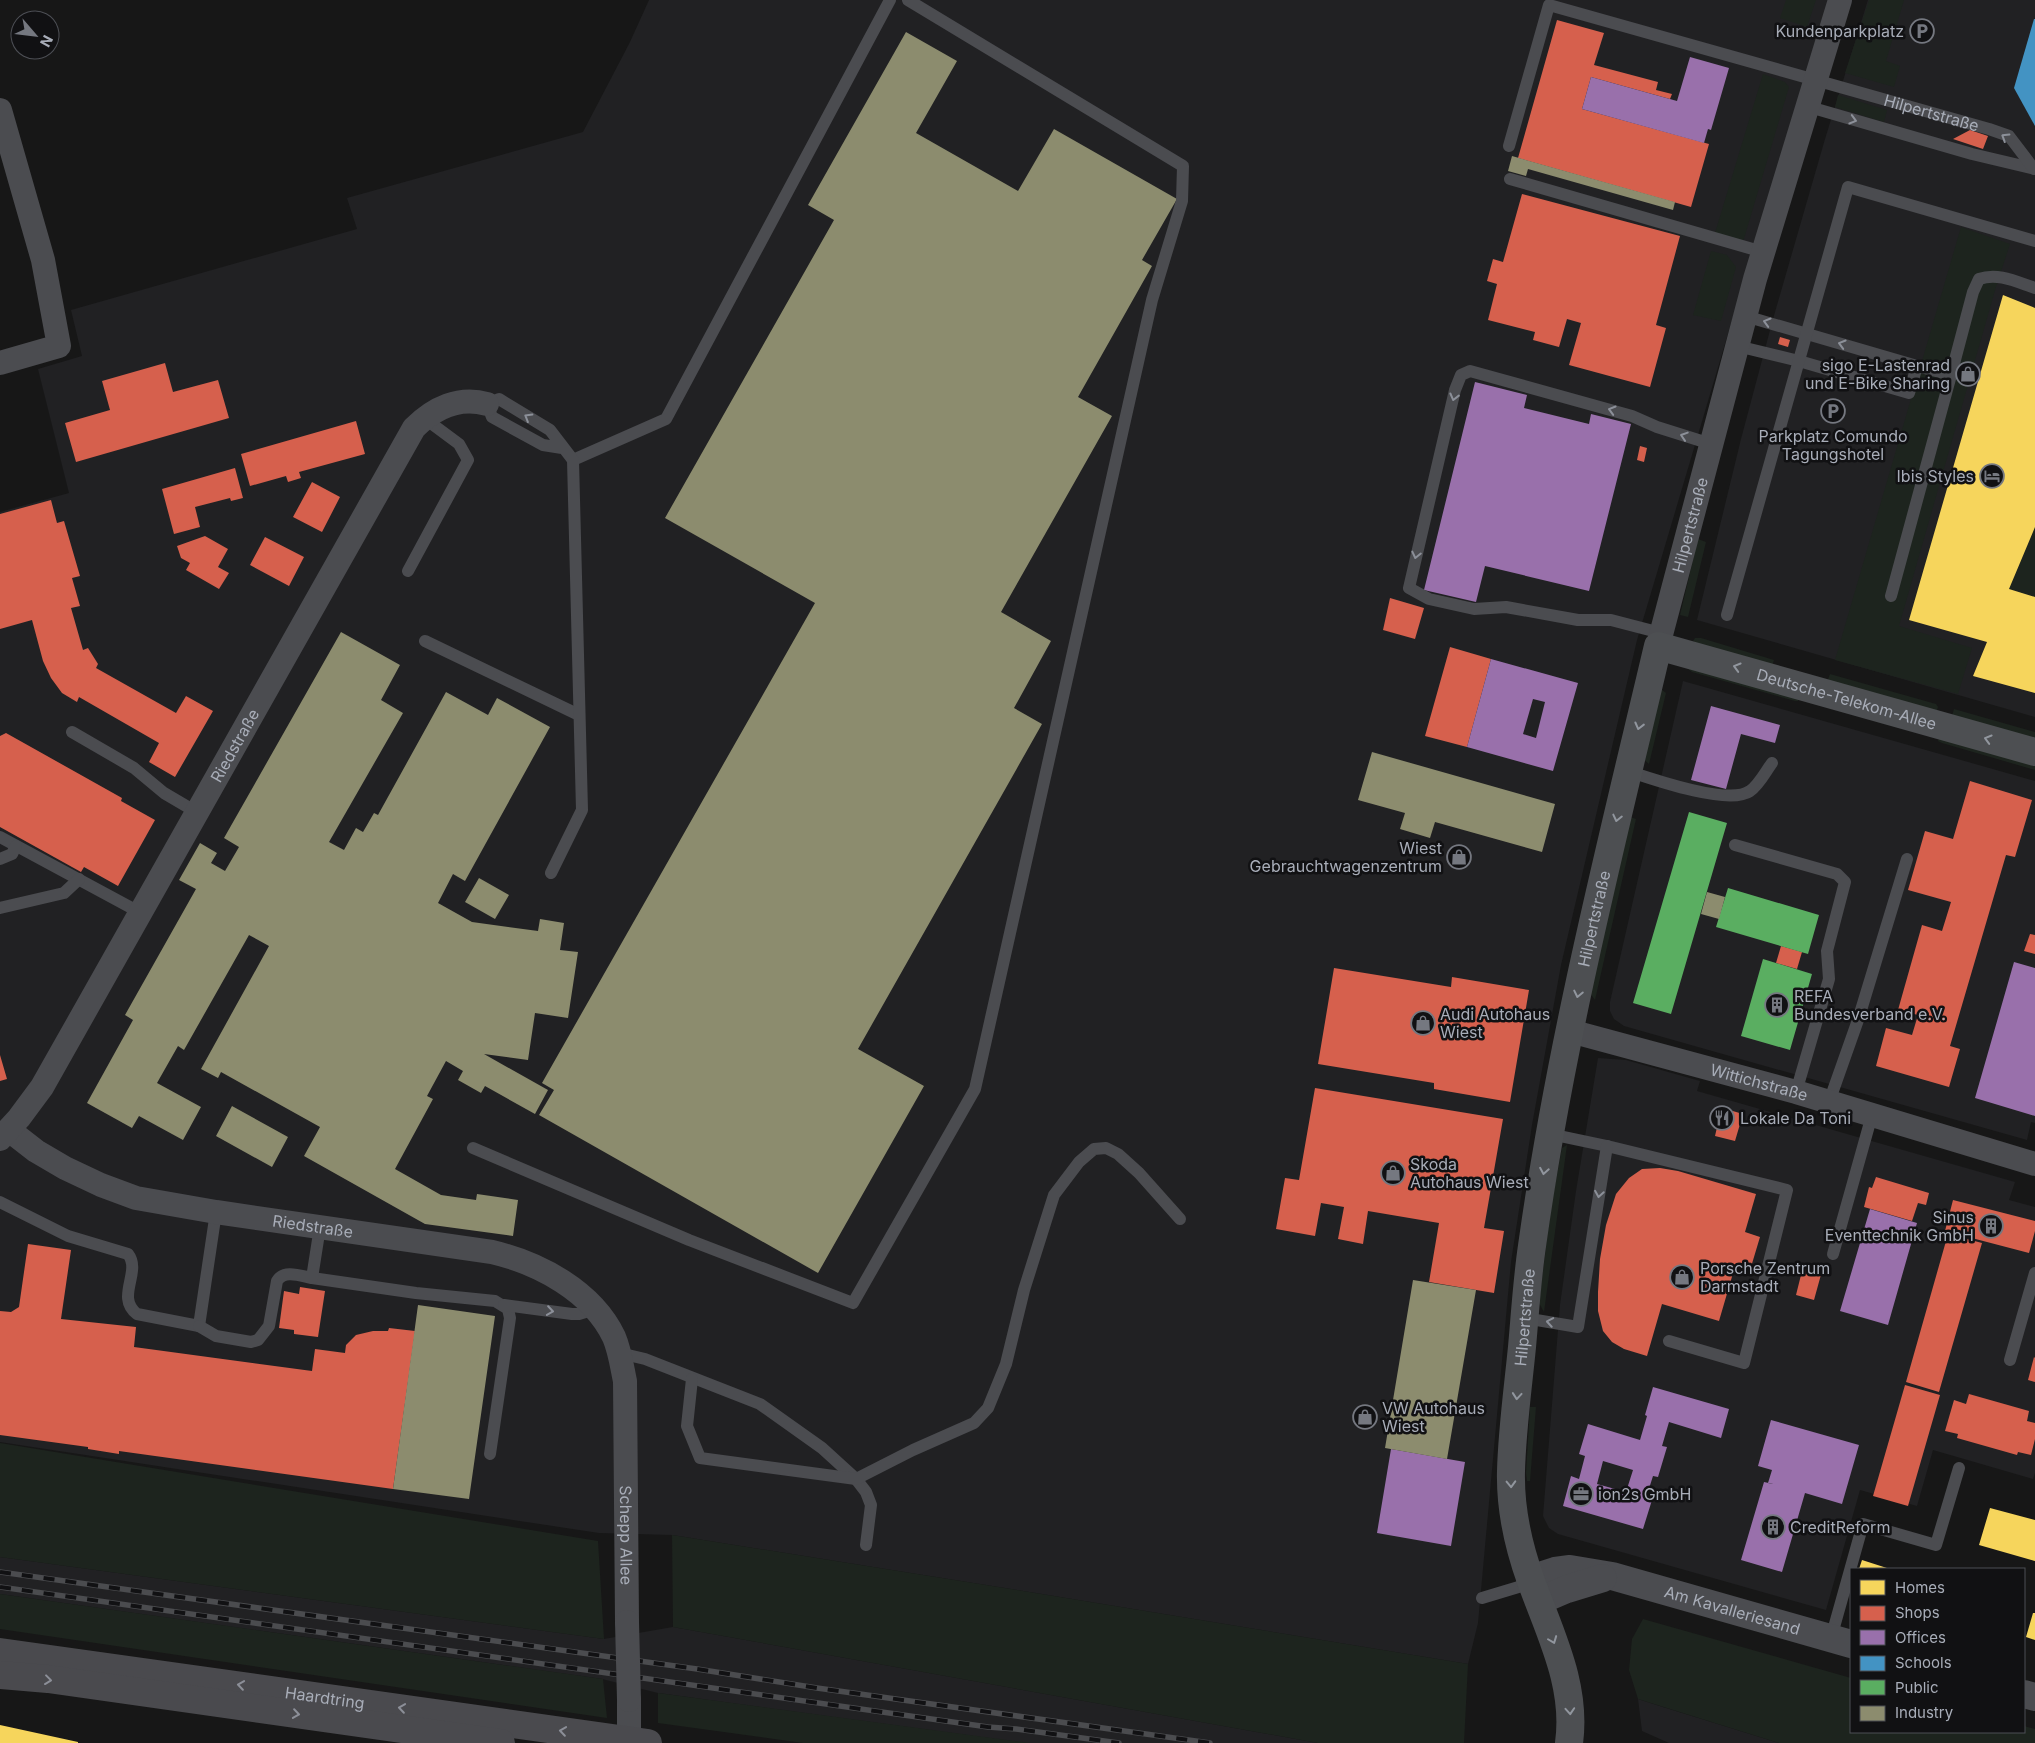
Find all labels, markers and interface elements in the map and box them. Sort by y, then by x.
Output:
north arrow [10,10,60,60]
parking icon: Kundenparkplatz [1909,18,1935,44]
place label: Kundenparkplatz [1776,21,1904,41]
text: N [37,33,57,50]
street label: Hilpertstraße [1882,90,1981,136]
one-way arrow [1849,114,1857,124]
one-way arrow [2002,134,2011,144]
one-way arrow [1763,318,1771,328]
one-way arrow [1838,339,1847,349]
place label: sigo E-Lastenrad und E-Bike Sharing [1805,355,1950,393]
shop icon: sigo E-Lastenrad und E-Bike Sharing [1955,361,1981,387]
one-way arrow [1449,393,1460,402]
parking icon: Parkplatz Comundo Tagungshotel [1820,398,1846,424]
one-way arrow [1608,406,1616,416]
one-way arrow [525,413,534,423]
place label: Parkplatz Comundo Tagungshotel [1758,426,1908,464]
one-way arrow [1680,431,1689,441]
hotel icon: Ibis Styles [1979,463,2005,489]
place label: Ibis Styles [1897,466,1974,486]
street label: Hilpertstraße [1668,475,1712,575]
one-way arrow [1411,551,1422,560]
one-way arrow [1732,662,1741,673]
street label: Deutsche-Telekom-Allee [1754,664,1939,734]
street label: Riedstraße [206,705,263,786]
one-way arrow [1634,722,1645,731]
one-way arrow [1985,734,1993,744]
one-way arrow [1612,814,1623,823]
place label: Wiest Gebrauchtwagenzentrum [1250,838,1442,876]
shop icon: Wiest Gebrauchtwagenzentrum [1446,844,1472,870]
street label: Hilpertstraße [1573,869,1614,969]
place label: REFA Bundesverband e.V. [1794,986,1946,1024]
one-way arrow [1573,989,1584,998]
building icon: REFA Bundesverband e.V. [1764,992,1790,1018]
place label: Audi Autohaus Wiest [1440,1004,1550,1042]
shop icon: Audi Autohaus Wiest [1410,1010,1436,1036]
street label: Wittichstraße [1708,1059,1810,1105]
restaurant icon: Lokale Da Toni [1709,1105,1735,1131]
place label: Lokale Da Toni [1740,1108,1851,1128]
place label: Skoda Autohaus Wiest [1410,1154,1529,1192]
shop icon: Skoda Autohaus Wiest [1380,1160,1406,1186]
one-way arrow [1539,1166,1549,1175]
one-way arrow [1595,1190,1605,1199]
place label: Sinus Eventtechnik GmbH [1825,1207,1974,1245]
street label: Riedstraße [271,1210,354,1242]
building icon: Sinus Eventtechnik GmbH [1978,1213,2004,1239]
place label: Porsche Zentrum Darmstadt [1700,1258,1830,1296]
shop icon: Porsche Zentrum Darmstadt [1669,1264,1695,1290]
street label: Hilpertstraße [1510,1268,1539,1367]
one-way arrow [546,1306,554,1316]
one-way arrow [1546,1317,1555,1327]
one-way arrow [1512,1392,1523,1400]
place label: VW Autohaus Wiest [1382,1398,1485,1436]
shop icon: VW Autohaus Wiest [1352,1404,1378,1430]
one-way arrow [1506,1480,1517,1488]
office icon: ion2s GmbH [1568,1481,1594,1507]
place label: ion2s GmbH [1598,1484,1691,1504]
street label: Schepp Allee [616,1485,637,1585]
building icon: CreditReform [1760,1514,1786,1540]
place label: CreditReform [1790,1517,1890,1537]
legend [1850,1568,2025,1733]
text: Homes [1895,1578,1945,1597]
street label: Am Kavalleriesand [1662,1581,1802,1639]
text: Shops [1895,1603,1940,1622]
text: Offices [1895,1628,1946,1647]
one-way arrow [1547,1635,1558,1644]
text: Schools [1895,1653,1952,1672]
one-way arrow [45,1674,53,1685]
text: Public [1895,1678,1938,1697]
one-way arrow [237,1680,245,1691]
street label: Haardtring [284,1682,366,1713]
one-way arrow [398,1703,406,1714]
text: Industry [1895,1703,1954,1722]
one-way arrow [292,1708,300,1719]
one-way arrow [1565,1708,1576,1716]
one-way arrow [559,1726,567,1737]

